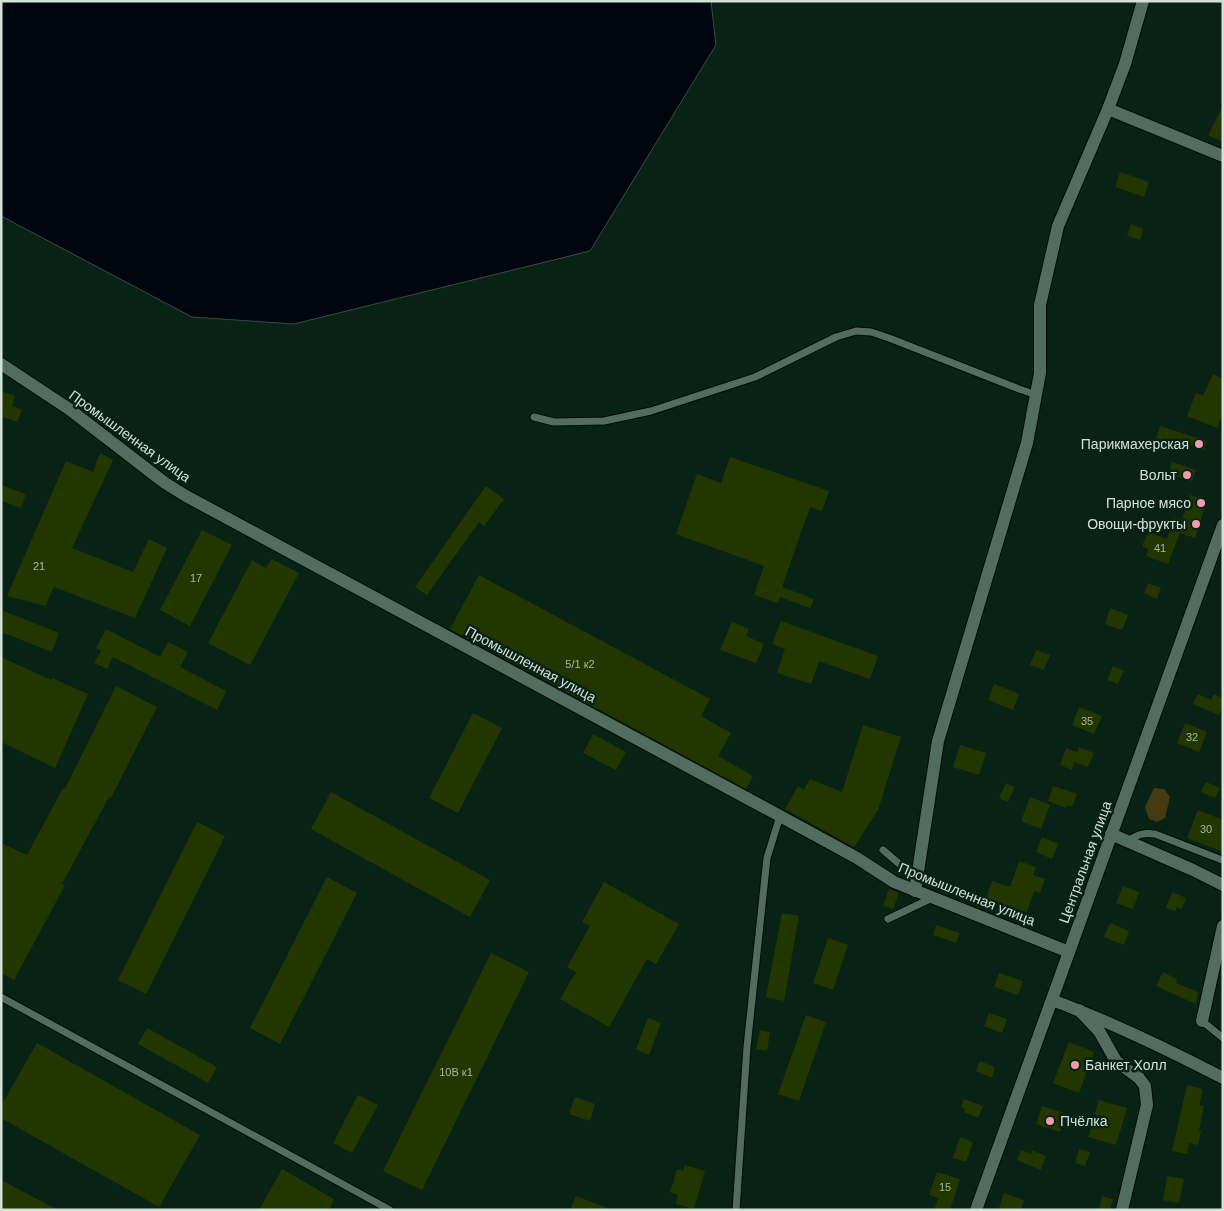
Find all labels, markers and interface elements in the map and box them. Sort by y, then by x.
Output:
street label: Промышленная улица [66,387,194,485]
place label: Парикмахерская [1081,436,1189,452]
marker: Парикмахерская [1193,438,1205,450]
place label: Вольт [1139,467,1178,483]
marker: Вольт [1181,469,1193,481]
place label: Парное мясо [1106,495,1191,511]
marker: Парное мясо [1195,497,1207,509]
place label: Овощи-фрукты [1087,516,1186,532]
marker: Овощи-фрукты [1190,518,1202,530]
house number: 41 [1154,542,1166,554]
house number: 21 [33,560,45,572]
house number: 17 [190,572,202,584]
street label: Промышленная улица [463,623,599,705]
house number: 5/1 к2 [565,658,595,670]
house number: 35 [1081,715,1093,727]
house number: 32 [1186,731,1198,743]
street label: Центральная улица [1055,799,1115,925]
house number: 30 [1200,823,1212,835]
street label: Промышленная улица [896,859,1038,929]
place label: Банкет Холл [1085,1057,1167,1073]
marker: Банкет Холл [1069,1059,1081,1071]
house number: 10В к1 [439,1066,473,1078]
place label: Пчёлка [1060,1113,1108,1129]
marker: Пчёлка [1044,1115,1056,1127]
house number: 15 [939,1181,951,1193]

